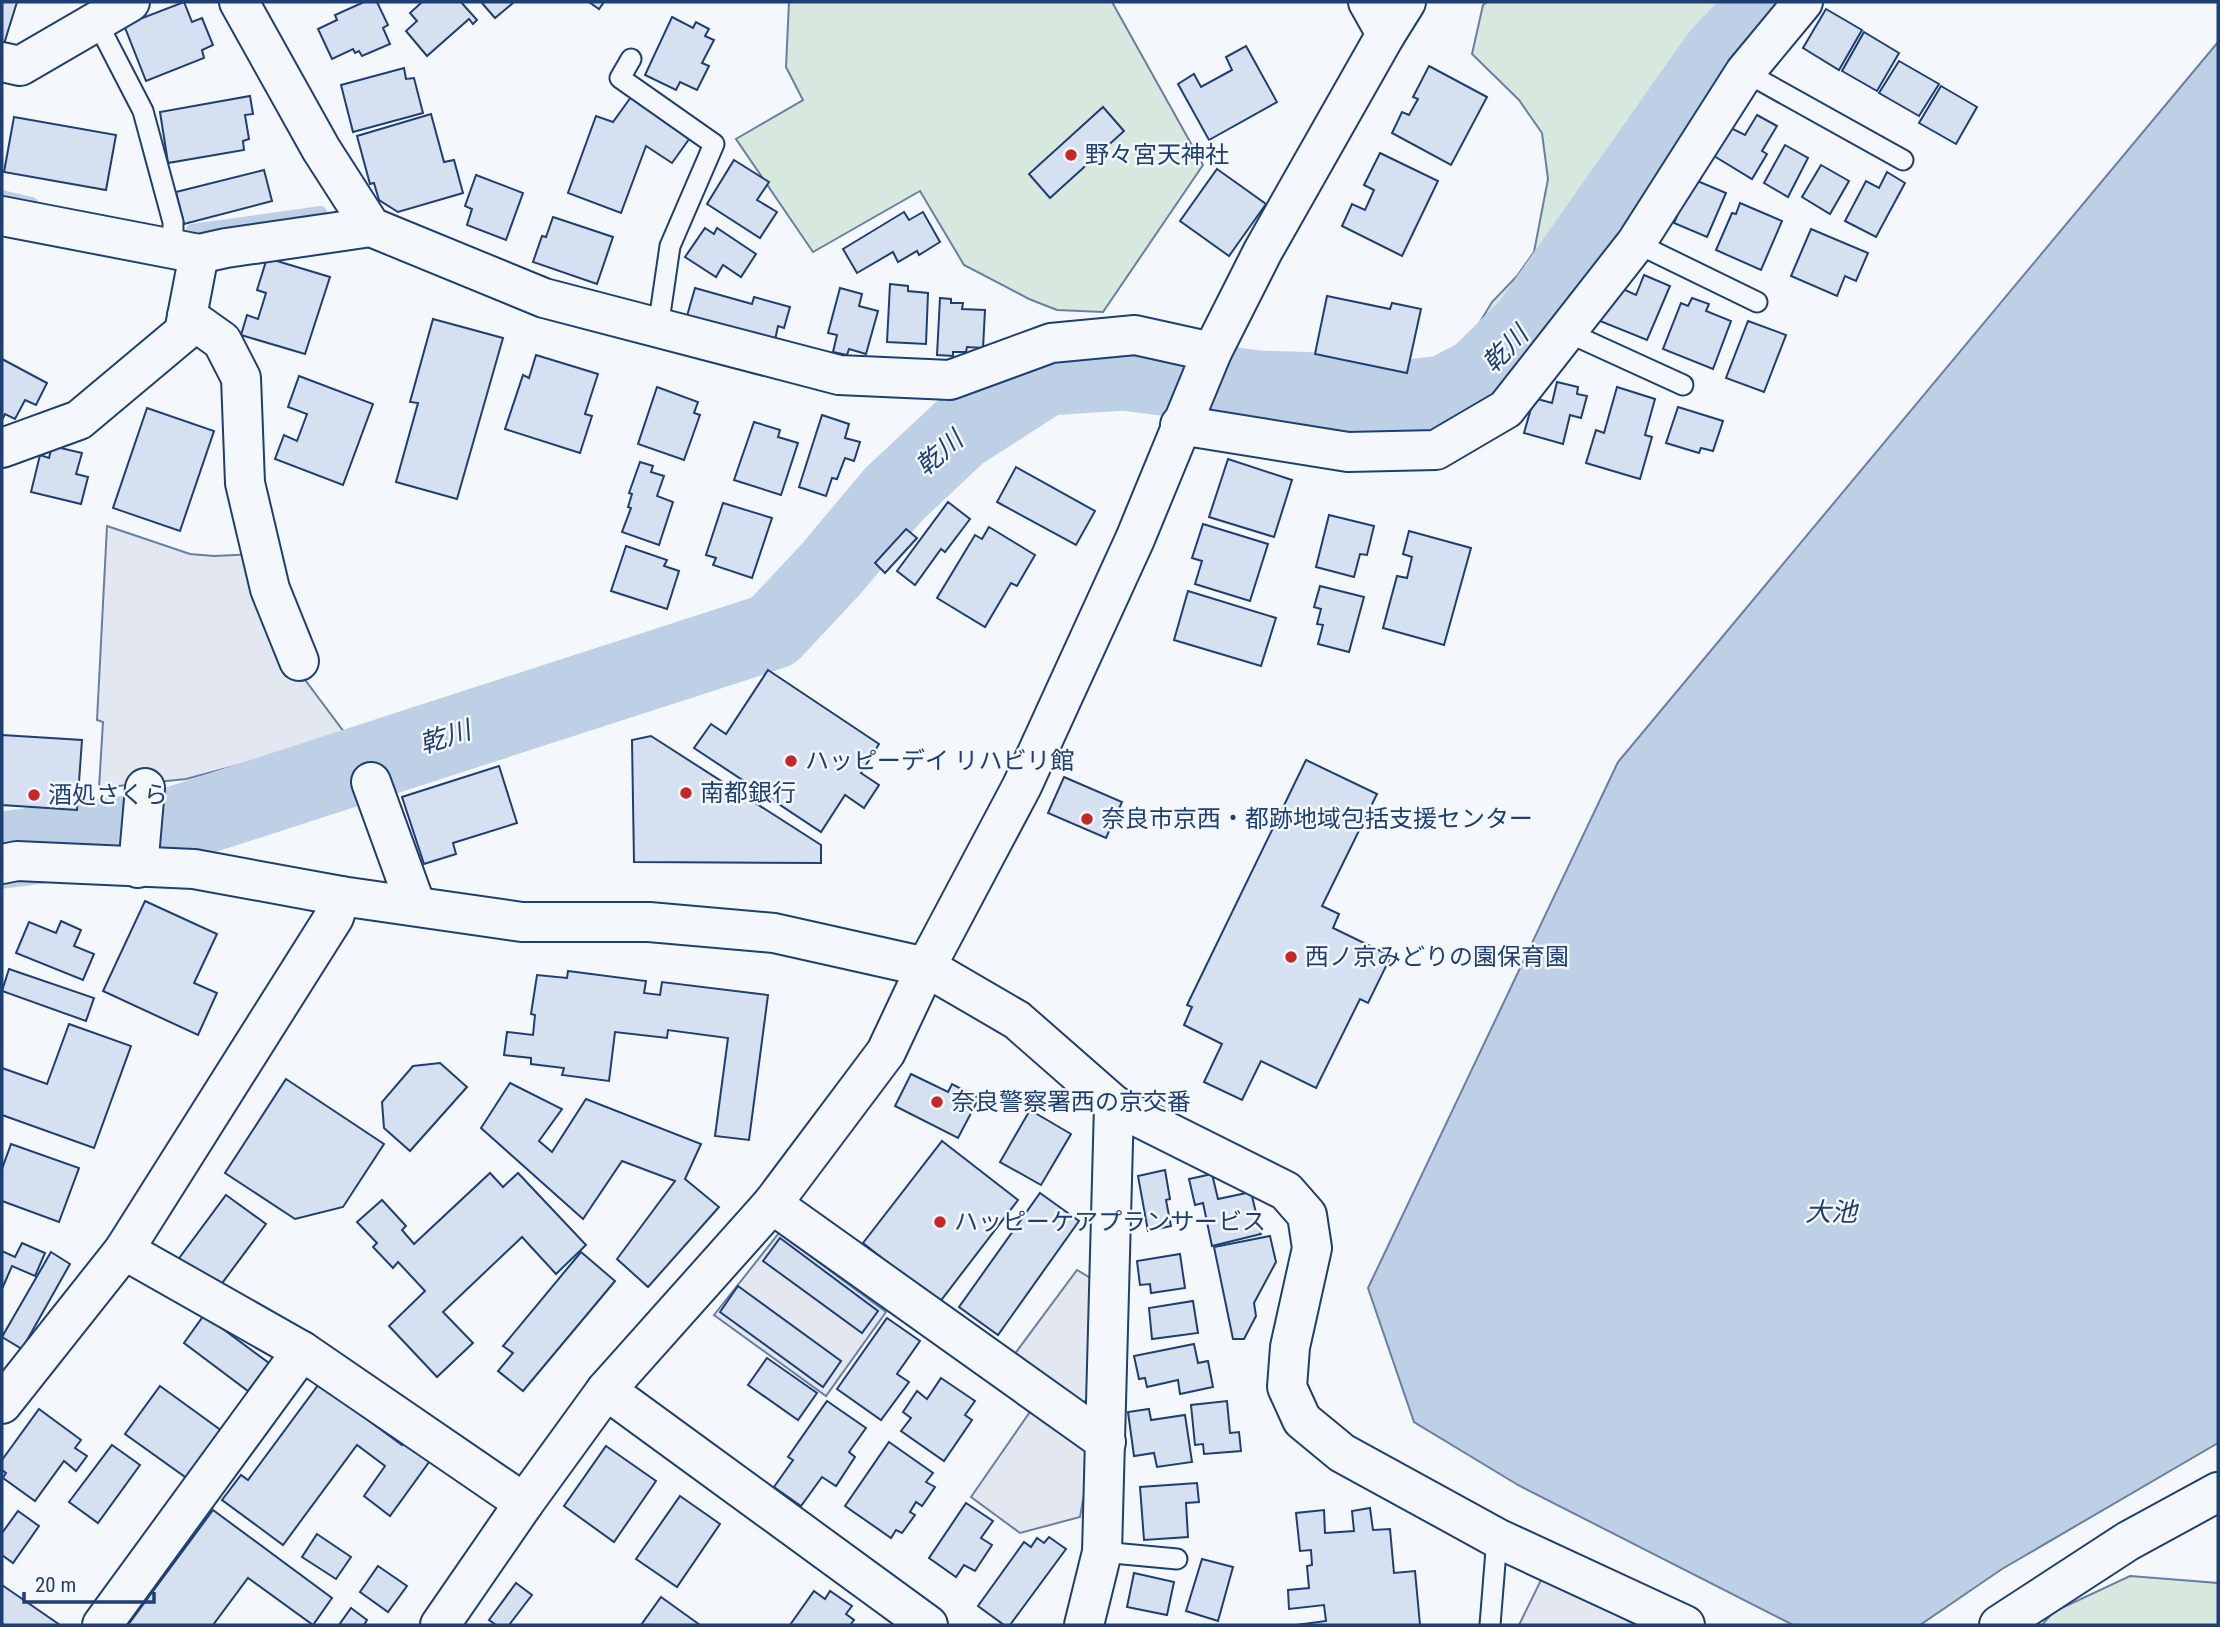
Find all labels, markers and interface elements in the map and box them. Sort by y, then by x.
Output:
place label: 野々宮天神社 [1085,141,1229,169]
marker: 野々宮天神社 [1063,147,1079,163]
water label: 乾川 [1476,318,1536,378]
water label: 乾川 [910,423,971,481]
water label: 乾川 [416,714,477,759]
place label: ハッピーデイ リハビリ館 [805,747,1075,775]
marker: ハッピーデイ リハビリ館 [783,753,799,769]
place label: 南都銀行 [700,779,796,807]
place label: 酒処さくら [48,781,168,809]
marker: 南都銀行 [678,785,694,801]
marker: 酒処さくら [26,787,42,803]
place label: 奈良市京西・都跡地域包括支援センター [1101,805,1533,833]
marker: 奈良市京西・都跡地域包括支援センター [1079,811,1095,827]
place label: 西ノ京みどりの園保育園 [1305,943,1569,971]
marker: 西ノ京みどりの園保育園 [1283,949,1299,965]
place label: 奈良警察署西の京交番 [951,1088,1191,1116]
marker: 奈良警察署西の京交番 [929,1094,945,1110]
water label: 大池 [1805,1197,1860,1227]
place label: ハッピーケアプランサービス [954,1208,1266,1236]
marker: ハッピーケアプランサービス [932,1214,948,1230]
scale bar [24,1560,154,1604]
text: 20 m [35,1573,76,1597]

